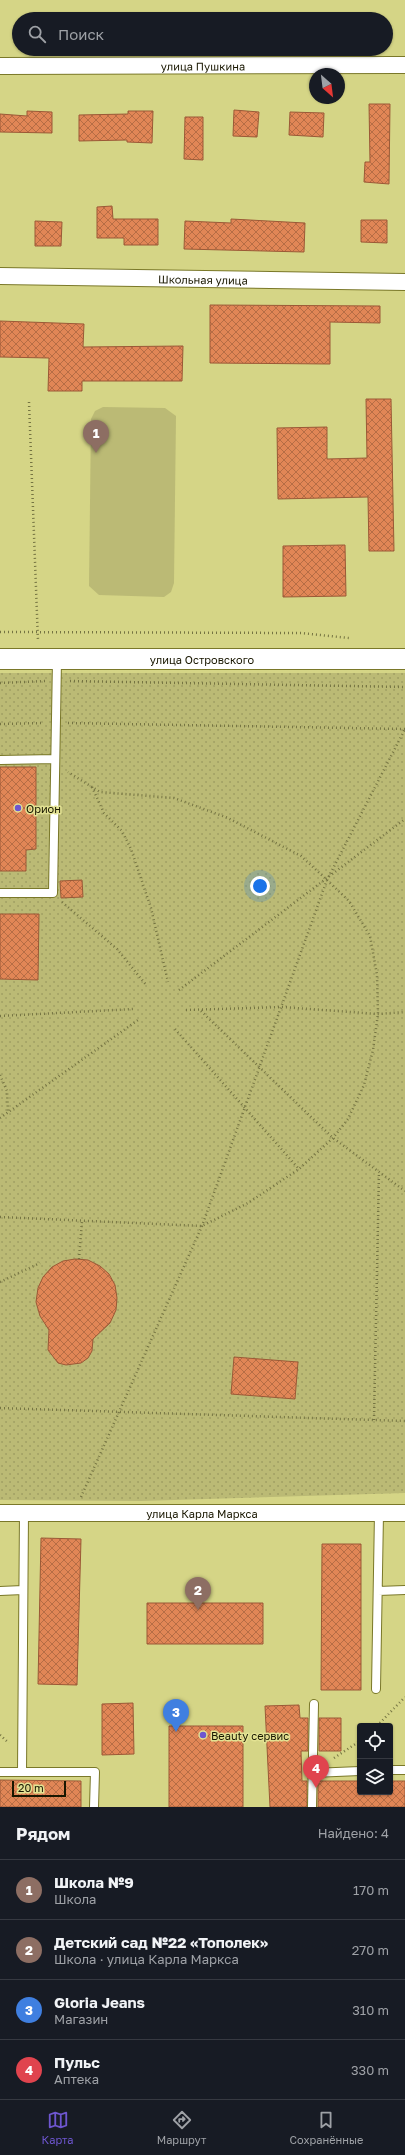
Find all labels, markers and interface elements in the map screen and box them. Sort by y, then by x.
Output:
search box [12,12,393,56]
icon: search [26,23,48,45]
text: Поиск [58,25,104,43]
street label: улица Пушкина [161,59,245,72]
north arrow [309,68,345,104]
street label: Школьная улица [158,272,248,286]
pin: 1 [83,420,109,453]
street label: улица Островского [150,653,255,666]
place label: Орион [26,802,61,815]
marker: Орион [13,803,23,813]
your location [250,876,270,896]
street label: улица Карла Маркса [146,1507,258,1520]
pin: 2 [185,1577,211,1610]
pin: 3 [163,1699,189,1732]
map controls [357,1723,393,1795]
button: locate [357,1723,393,1759]
place label: Beauty сервис [211,1729,289,1742]
marker: Beauty сервис [198,1730,208,1740]
pin: 4 [303,1755,329,1788]
button: layers [357,1759,393,1795]
scale bar [12,1779,66,1798]
text: 20 m [18,1781,44,1794]
text: Рядом [16,1823,70,1844]
text: Найдено: 4 [318,1825,389,1841]
text: Школа №9 [54,1873,134,1891]
text: 1 [26,1882,32,1898]
text: 170 m [353,1882,389,1898]
text: Школа [54,1891,96,1907]
text: Детский сад №22 «Тополек» [54,1933,268,1951]
text: 2 [25,1942,33,1958]
text: 270 m [352,1942,389,1958]
text: Школа · улица Карла Маркса [54,1951,239,1967]
text: Gloria Jeans [54,1993,145,2011]
text: 3 [25,2002,33,2018]
text: 310 m [352,2002,389,2018]
text: Магазин [54,2011,108,2027]
text: Пульс [54,2053,100,2071]
text: 4 [25,2062,33,2078]
text: 330 m [351,2062,389,2078]
text: Аптека [54,2071,99,2087]
tab: Карта [42,2109,73,2146]
tab: Маршрут [157,2109,206,2146]
tab: Сохранённые [290,2109,363,2146]

